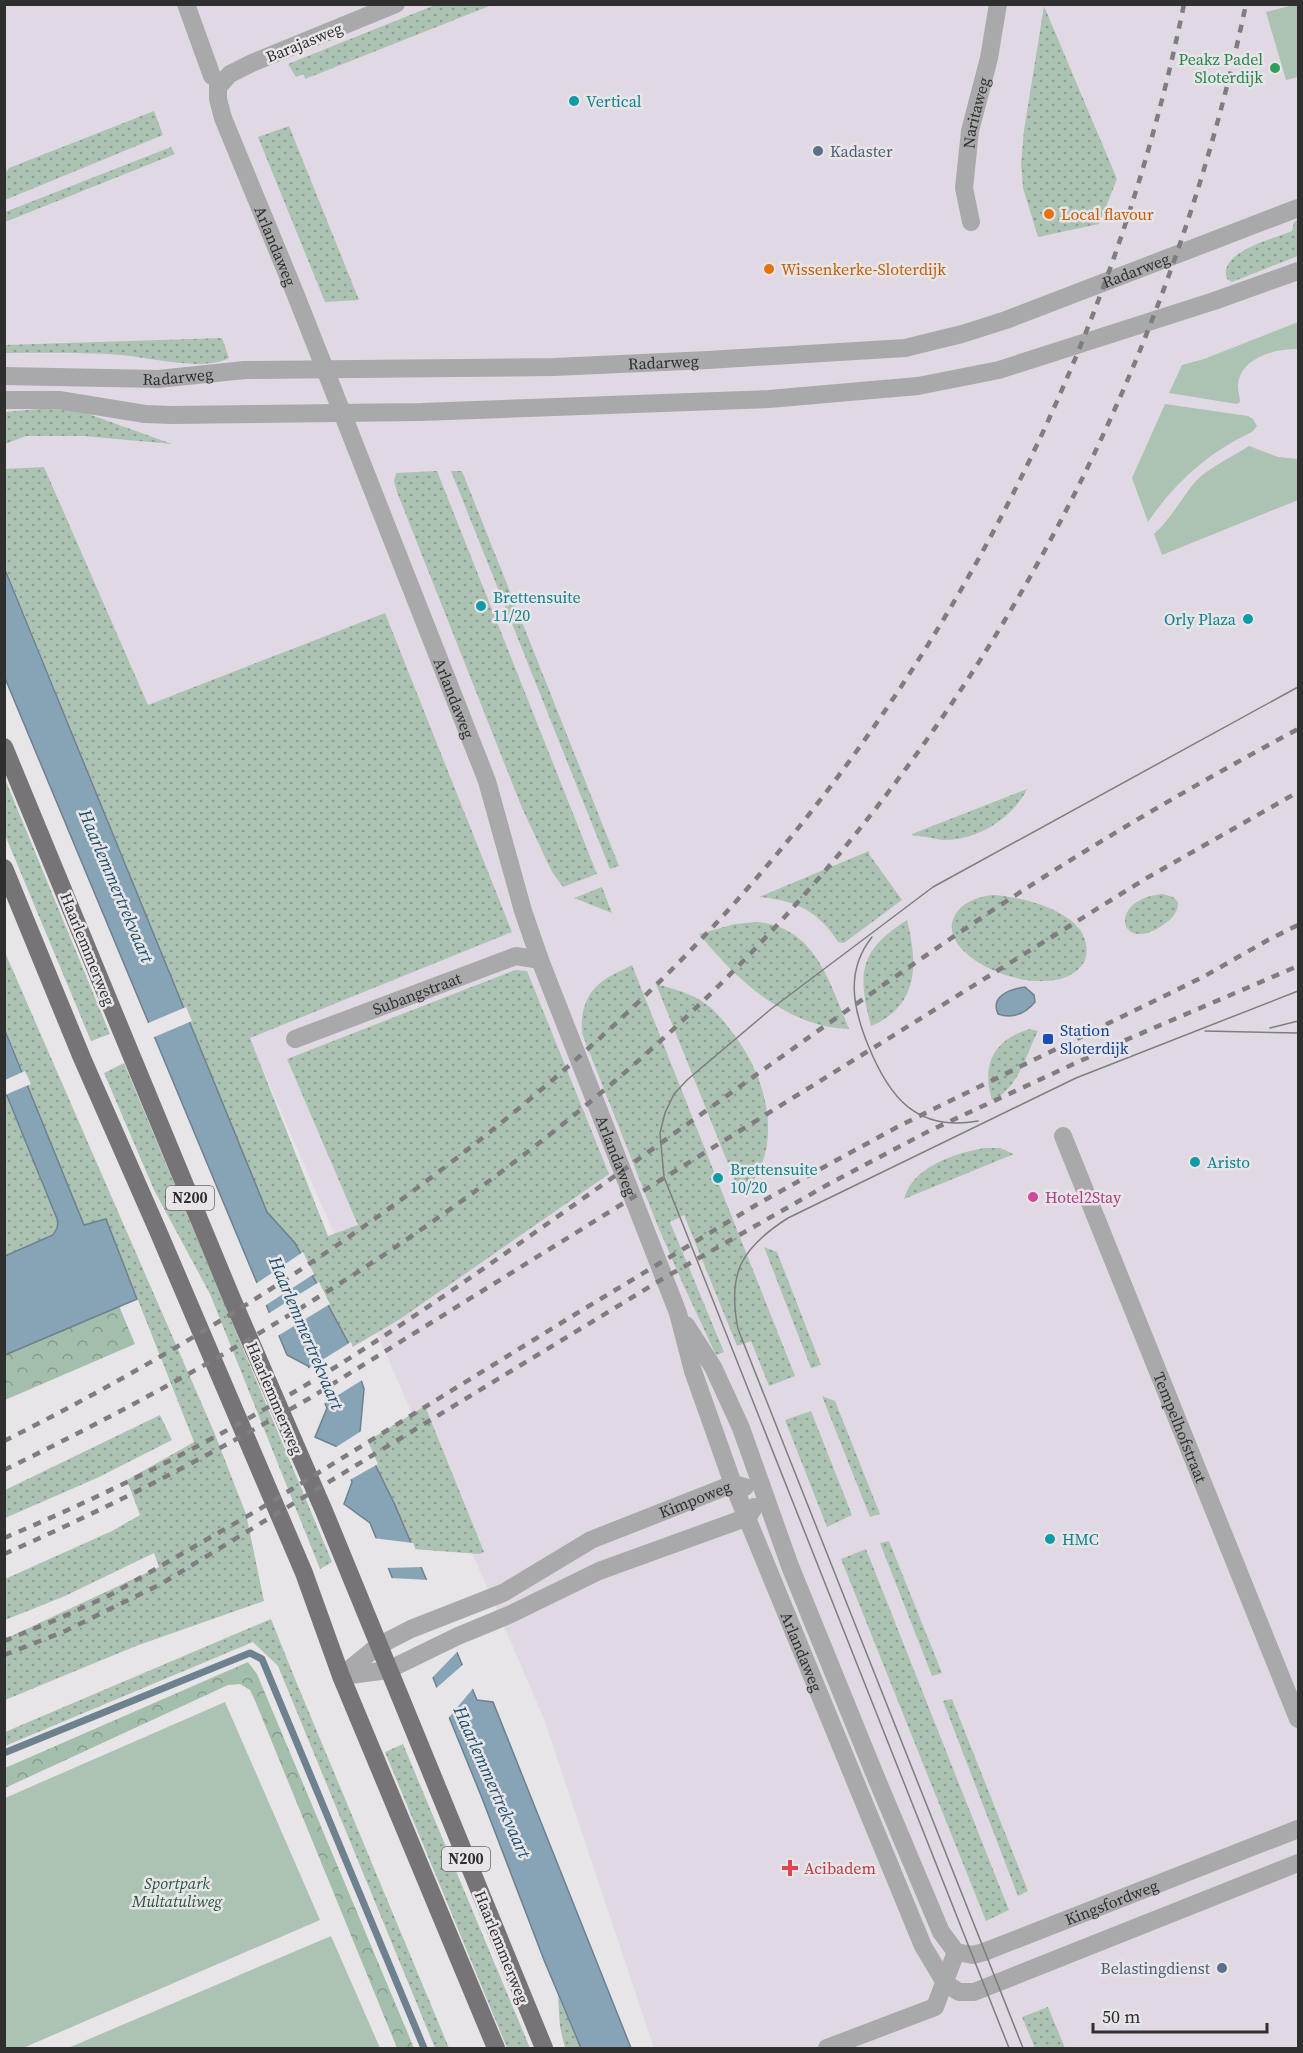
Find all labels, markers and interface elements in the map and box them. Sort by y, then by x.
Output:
street label: Barajasweg [262,17,346,67]
place label: Peakz Padel Sloterdijk [1179,48,1263,88]
marker: Peakz Padel Sloterdijk [1268,61,1282,75]
street label: Naritaweg [957,75,995,149]
place label: Vertical [586,90,642,112]
marker: Vertical [567,94,581,108]
place label: Kadaster [830,140,893,162]
marker: Kadaster [811,144,825,158]
street label: Arlandaweg [249,203,302,289]
place label: Local flavour [1061,203,1154,225]
marker: Local flavour [1042,207,1056,221]
street label: Radarweg [1099,247,1173,293]
place label: Wissenkerke-Sloterdijk [781,258,946,280]
marker: Wissenkerke-Sloterdijk [762,262,776,276]
street label: Radarweg [627,349,699,375]
street label: Radarweg [142,362,214,390]
place label: Brettensuite 11/20 [493,586,581,626]
marker: Brettensuite 11/20 [474,599,488,613]
place label: Orly Plaza [1164,608,1237,630]
marker: Orly Plaza [1241,612,1255,626]
street label: Arlandaweg [429,655,480,741]
water label: Haarlemmertrekvaart [72,804,160,967]
street label: Haarlemmerweg [55,889,121,1009]
street label: Subangstraat [369,966,465,1020]
place label: Station Sloterdijk [1060,1019,1129,1059]
marker: Station Sloterdijk [1041,1032,1055,1046]
street label: Arlandaweg [591,1112,642,1199]
place label: Aristo [1207,1151,1250,1173]
marker: Aristo [1188,1155,1202,1169]
place label: Brettensuite 10/20 [730,1158,818,1198]
marker: Brettensuite 10/20 [711,1171,725,1185]
road number: N200 [166,1186,214,1210]
place label: Hotel2Stay [1045,1186,1122,1208]
marker: Hotel2Stay [1026,1190,1040,1204]
water label: Haarlemmertrekvaart [262,1251,350,1414]
street label: Haarlemmerweg [241,1338,309,1458]
street label: Tempelhofstraat [1148,1369,1213,1487]
street label: Kimpoweg [655,1475,734,1523]
place label: HMC [1062,1528,1099,1550]
marker: HMC [1043,1532,1057,1546]
street label: Arlandaweg [776,1608,828,1695]
water label: Haarlemmertrekvaart [447,1701,538,1863]
road number: N200 [442,1847,490,1871]
place label: Acibadem [804,1857,876,1879]
marker: Acibadem [781,1859,799,1877]
park label: Sportpark Multatuliweg [131,1872,223,1912]
street label: Kingsfordweg [1062,1874,1161,1930]
street label: Haarlemmerweg [469,1887,535,2007]
place label: Belastingdienst [1101,1957,1211,1979]
marker: Belastingdienst [1215,1961,1229,1975]
scale bar [1093,1996,1267,2034]
text: 50 m [1102,2004,1140,2029]

